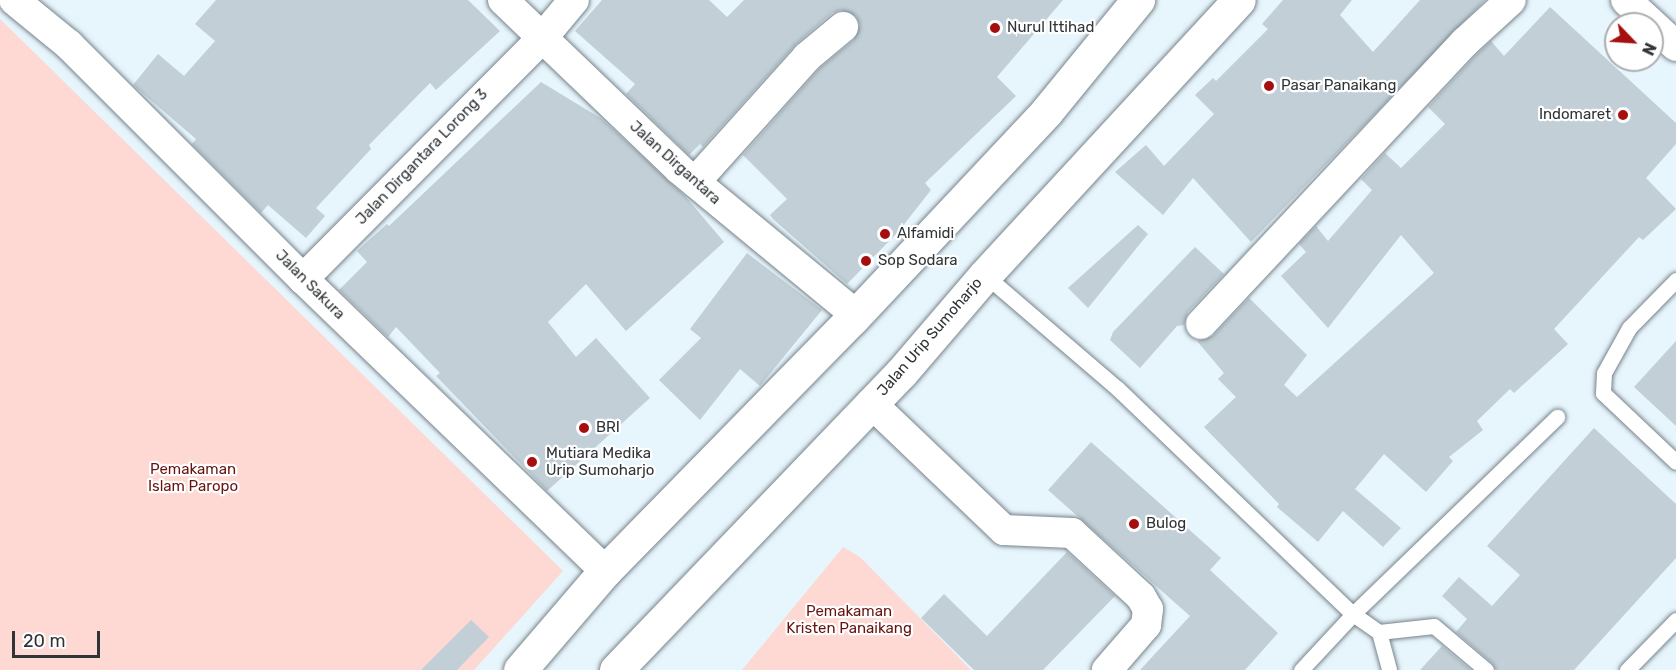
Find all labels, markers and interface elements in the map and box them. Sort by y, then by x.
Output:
north arrow [1604,12,1664,72]
place label: Nurul Ittihad [1007,19,1094,37]
marker: Nurul Ittihad [988,21,1002,35]
text: N [1638,40,1660,58]
place label: Pasar Panaikang [1281,77,1397,95]
marker: Pasar Panaikang [1262,79,1276,93]
street label: Jalan Dirgantara Lorong 3 [352,85,492,229]
place label: Indomaret [1539,106,1611,124]
marker: Indomaret [1616,108,1630,122]
street label: Jalan Dirgantara [626,117,724,209]
place label: Alfamidi [897,225,954,243]
marker: Alfamidi [878,227,892,241]
street label: Jalan Sakura [272,247,348,323]
place label: Sop Sodara [878,252,958,270]
marker: Sop Sodara [859,254,873,268]
street label: Jalan Urip Sumoharjo [874,274,986,400]
place label: BRI [596,419,620,437]
marker: BRI [577,421,591,435]
place label: Mutiara Medika Urip Sumoharjo [546,444,654,479]
marker: Mutiara Medika Urip Sumoharjo [523,453,541,471]
park label: Pemakaman Islam Paropo [148,460,238,495]
place label: Bulog [1146,515,1186,533]
marker: Bulog [1127,517,1141,531]
park label: Pemakaman Kristen Panaikang [786,602,912,637]
scale bar [15,619,104,657]
text: 20 m [23,630,65,652]

